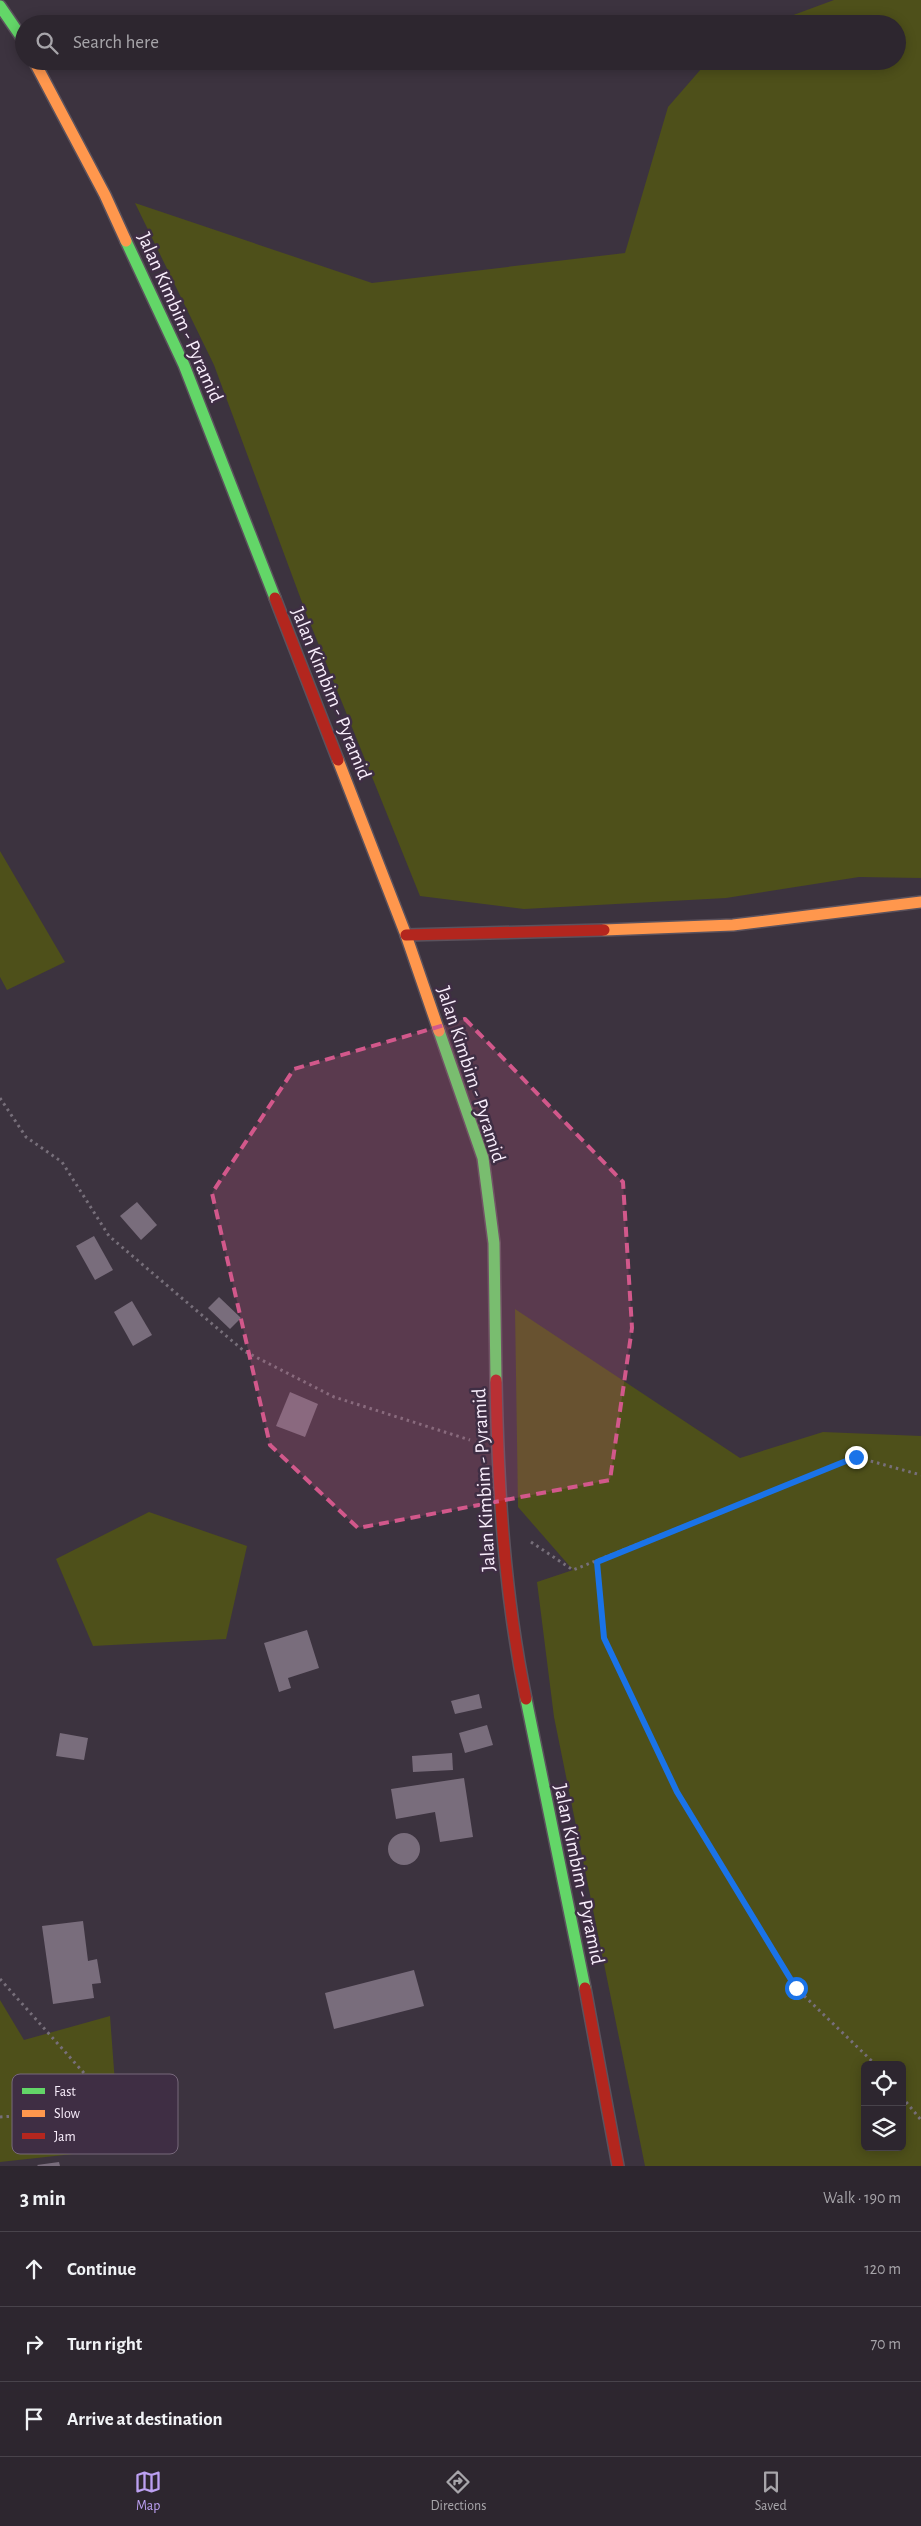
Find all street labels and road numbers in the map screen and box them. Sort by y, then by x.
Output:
street label: Jalan Kimbim - Pyramid [134,229,227,405]
street label: Jalan Kimbim - Pyramid [287,604,375,782]
street label: Jalan Kimbim - Pyramid [433,984,509,1165]
street label: Jalan Kimbim - Pyramid [469,1388,499,1572]
street label: Jalan Kimbim - Pyramid [550,1782,608,1966]

